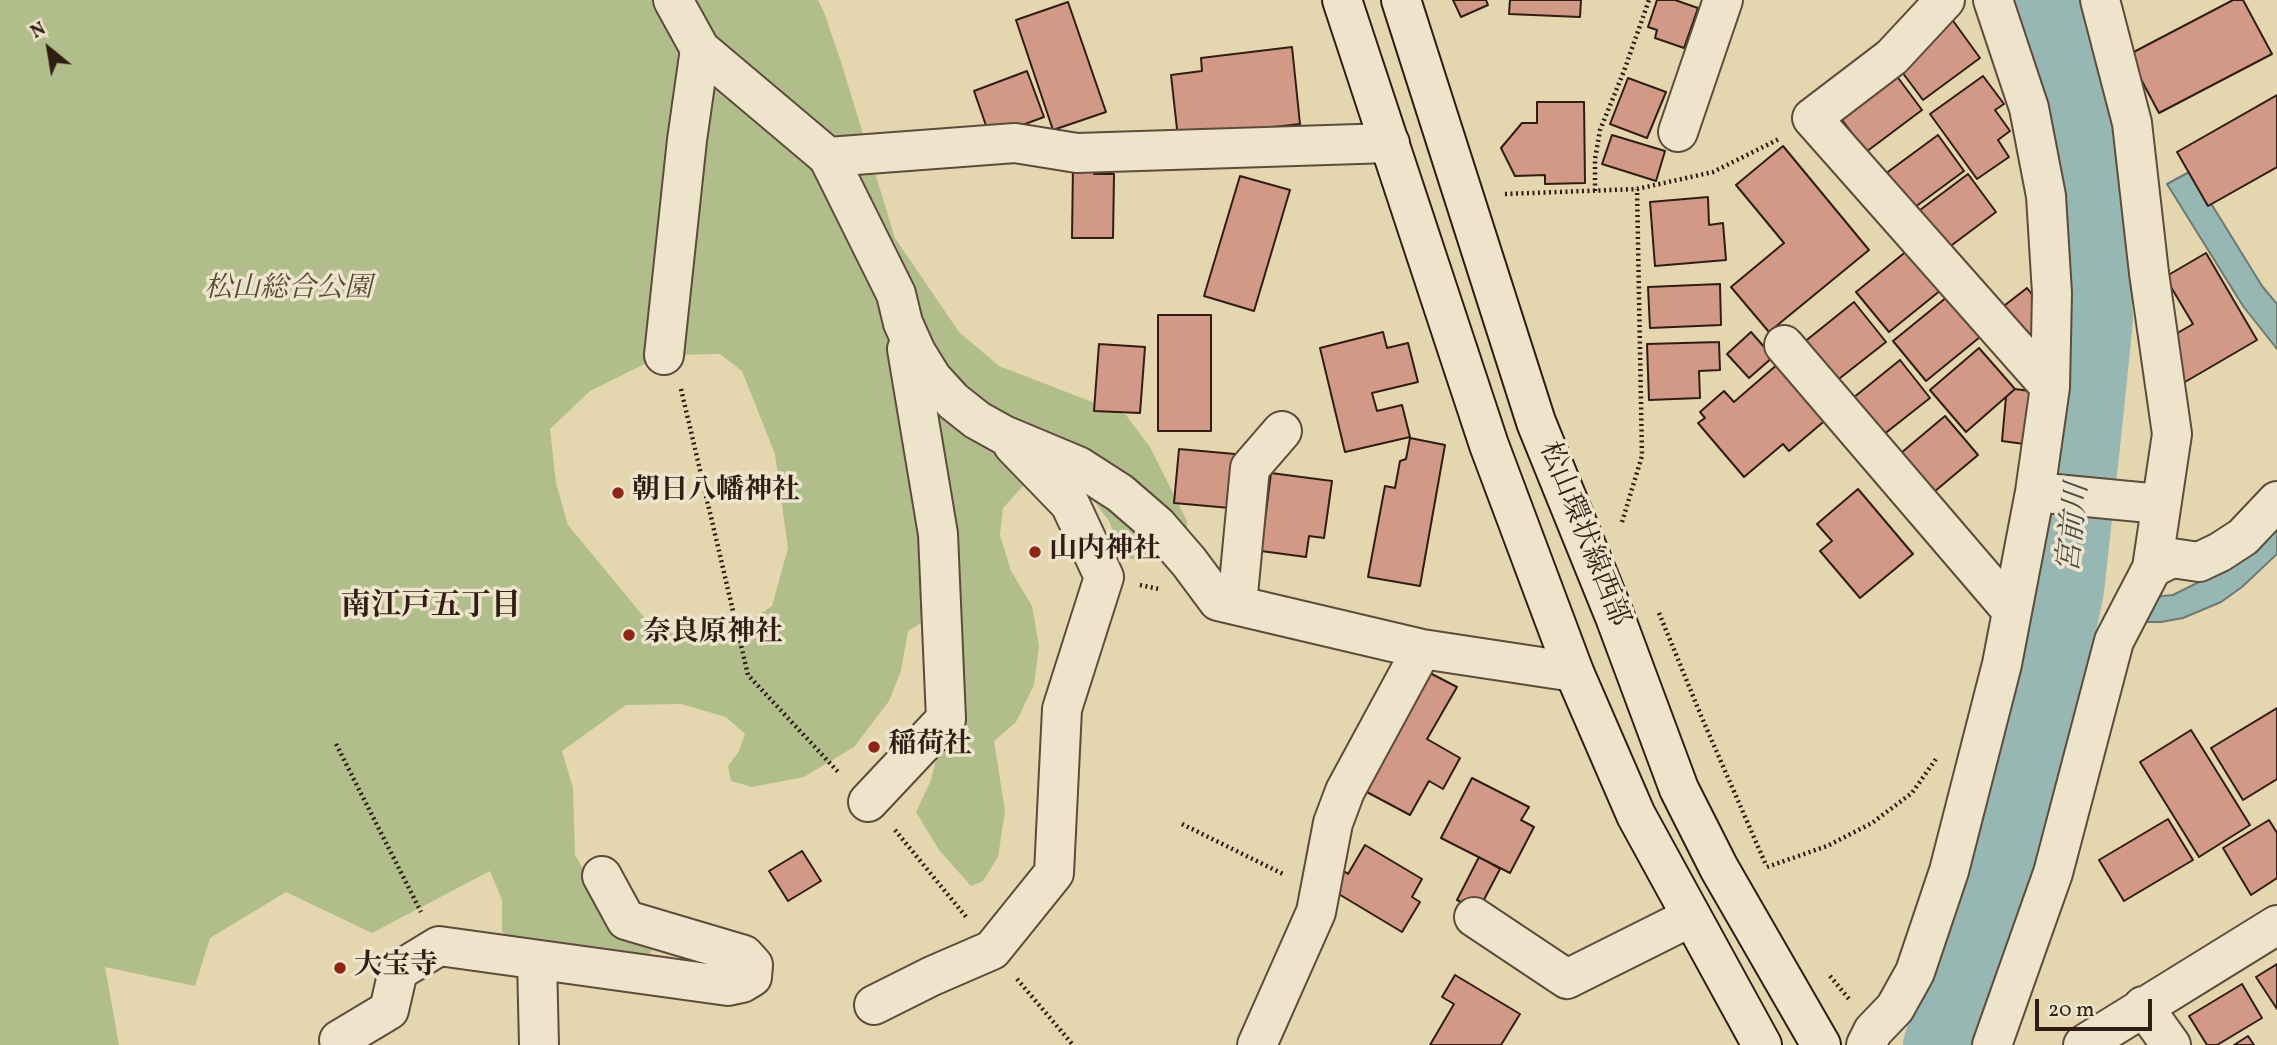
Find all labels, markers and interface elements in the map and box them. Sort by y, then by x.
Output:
north arrow [14,14,84,84]
text: N [26,16,51,46]
park label: 松山総合公園 [204,274,372,308]
street label: 松山環状線西部 [1530,438,1634,632]
place label: 朝日八幡神社 [632,476,800,510]
water label: 宮前川 [2053,481,2099,575]
marker: 朝日八幡神社 [610,485,626,501]
place label: 山内神社 [1049,535,1161,569]
marker: 山内神社 [1027,544,1043,560]
district label: 南江戸五丁目 [341,590,521,626]
place label: 奈良原神社 [643,618,783,652]
marker: 奈良原神社 [621,627,637,643]
place label: 稲荷社 [888,730,972,764]
marker: 稲荷社 [866,739,882,755]
place label: 大宝寺 [354,951,438,985]
marker: 大宝寺 [332,960,348,976]
scale bar [2039,986,2156,1030]
text: 20 m [2048,996,2094,1025]

